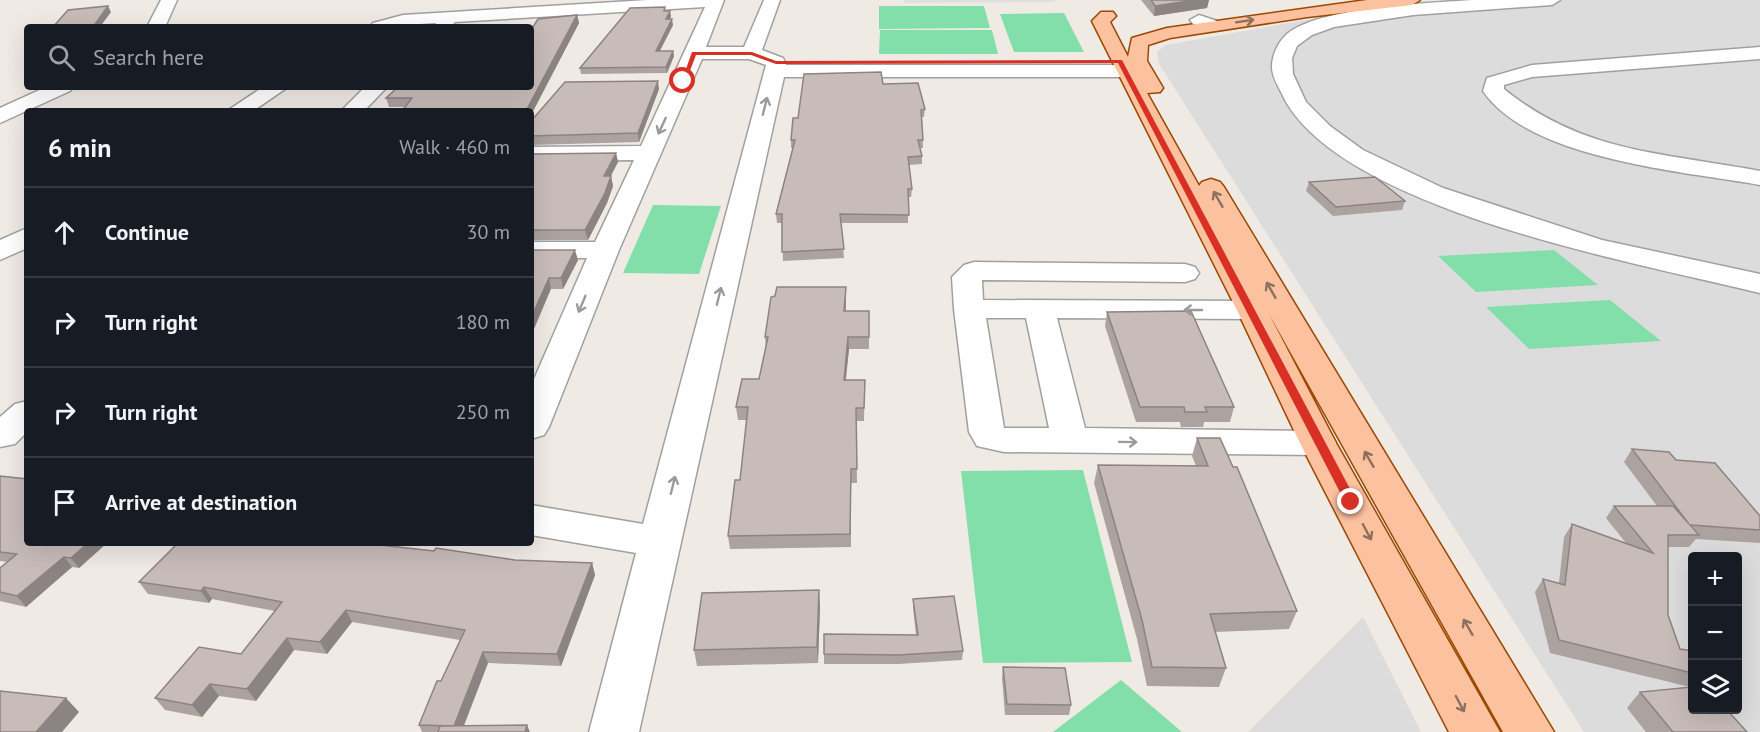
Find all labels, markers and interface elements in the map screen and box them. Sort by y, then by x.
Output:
one-way arrow [1235,16,1255,27]
search box [24,24,534,90]
icon: search [45,41,78,74]
text: Search here [93,43,204,71]
route start [669,67,695,93]
one-way arrow [760,97,772,116]
one-way arrow [656,117,668,135]
text: 6 min [48,131,111,164]
text: Walk · 460 m [399,134,510,160]
one-way arrow [1211,191,1223,208]
icon: ahead [48,216,81,249]
text: Continue [105,218,189,246]
text: 30 m [467,219,510,245]
one-way arrow [1265,282,1277,299]
one-way arrow [713,287,725,306]
one-way arrow [576,294,587,313]
one-way arrow [1184,304,1204,316]
icon: right [48,306,81,339]
text: Turn right [105,308,197,336]
text: 180 m [456,309,510,335]
icon: right [48,396,81,429]
text: Turn right [105,398,197,426]
text: 250 m [456,399,510,425]
one-way arrow [1118,436,1138,448]
one-way arrow [1363,451,1375,468]
one-way arrow [667,476,679,495]
icon: arrive [48,486,81,519]
text: Arrive at destination [105,488,297,516]
route end [1337,488,1363,514]
one-way arrow [1361,523,1373,540]
map controls [1688,552,1742,714]
button: + [1688,552,1742,606]
button: − [1688,606,1742,660]
one-way arrow [1461,619,1473,636]
button: layers [1688,660,1742,714]
one-way arrow [1454,695,1466,713]

